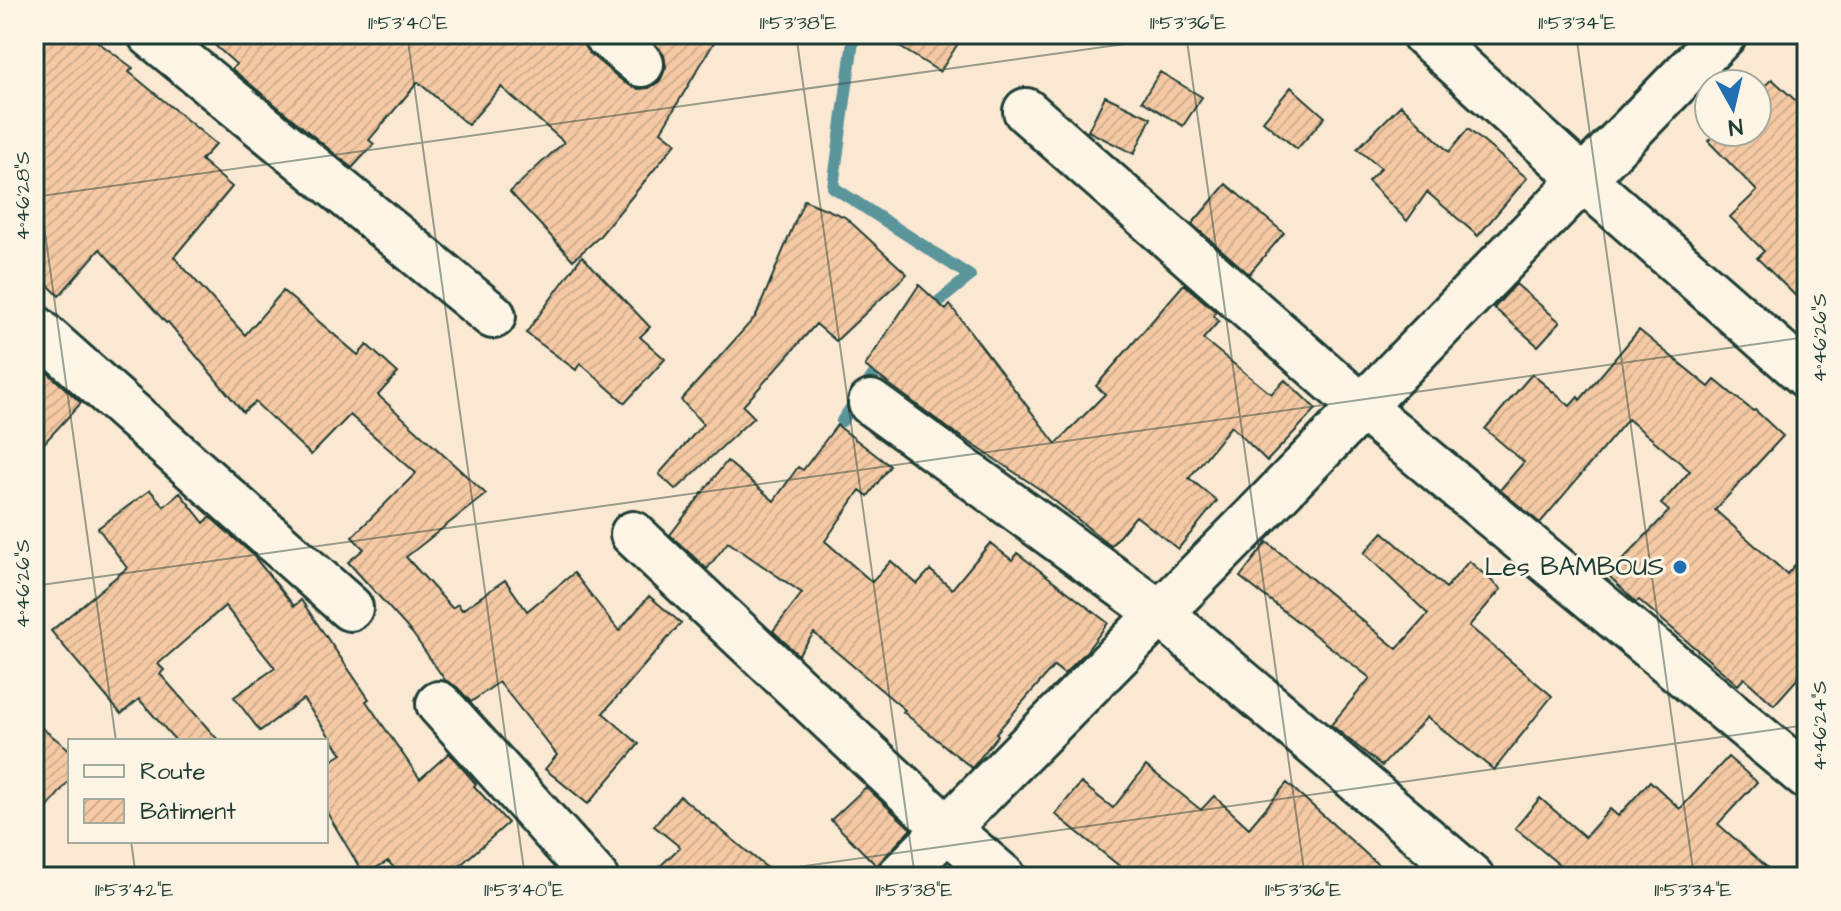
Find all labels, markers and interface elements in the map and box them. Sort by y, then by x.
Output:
text: 11°53'40"E [368,9,448,37]
text: 11°53'38"E [760,9,837,37]
text: 11°53'36"E [1150,9,1226,37]
text: 11°53'34"E [1538,9,1616,37]
north arrow [1693,68,1773,148]
text: N [1726,110,1745,143]
text: 4°46'28"S [9,151,37,241]
text: 4°46'26"S [1806,293,1834,382]
text: 4°46'26"S [9,539,37,628]
place label: Les BAMBOUS [1485,549,1664,585]
marker: Les BAMBOUS [1671,558,1689,576]
text: 4°46'24"S [1806,681,1834,771]
legend [68,739,328,843]
text: Route [140,755,206,789]
text: Bâtiment [140,795,236,829]
text: 11°53'42"E [95,876,174,904]
text: 11°53'40"E [484,876,564,904]
text: 11°53'38"E [876,876,953,904]
text: 11°53'36"E [1265,876,1341,904]
text: 11°53'34"E [1654,876,1732,904]

